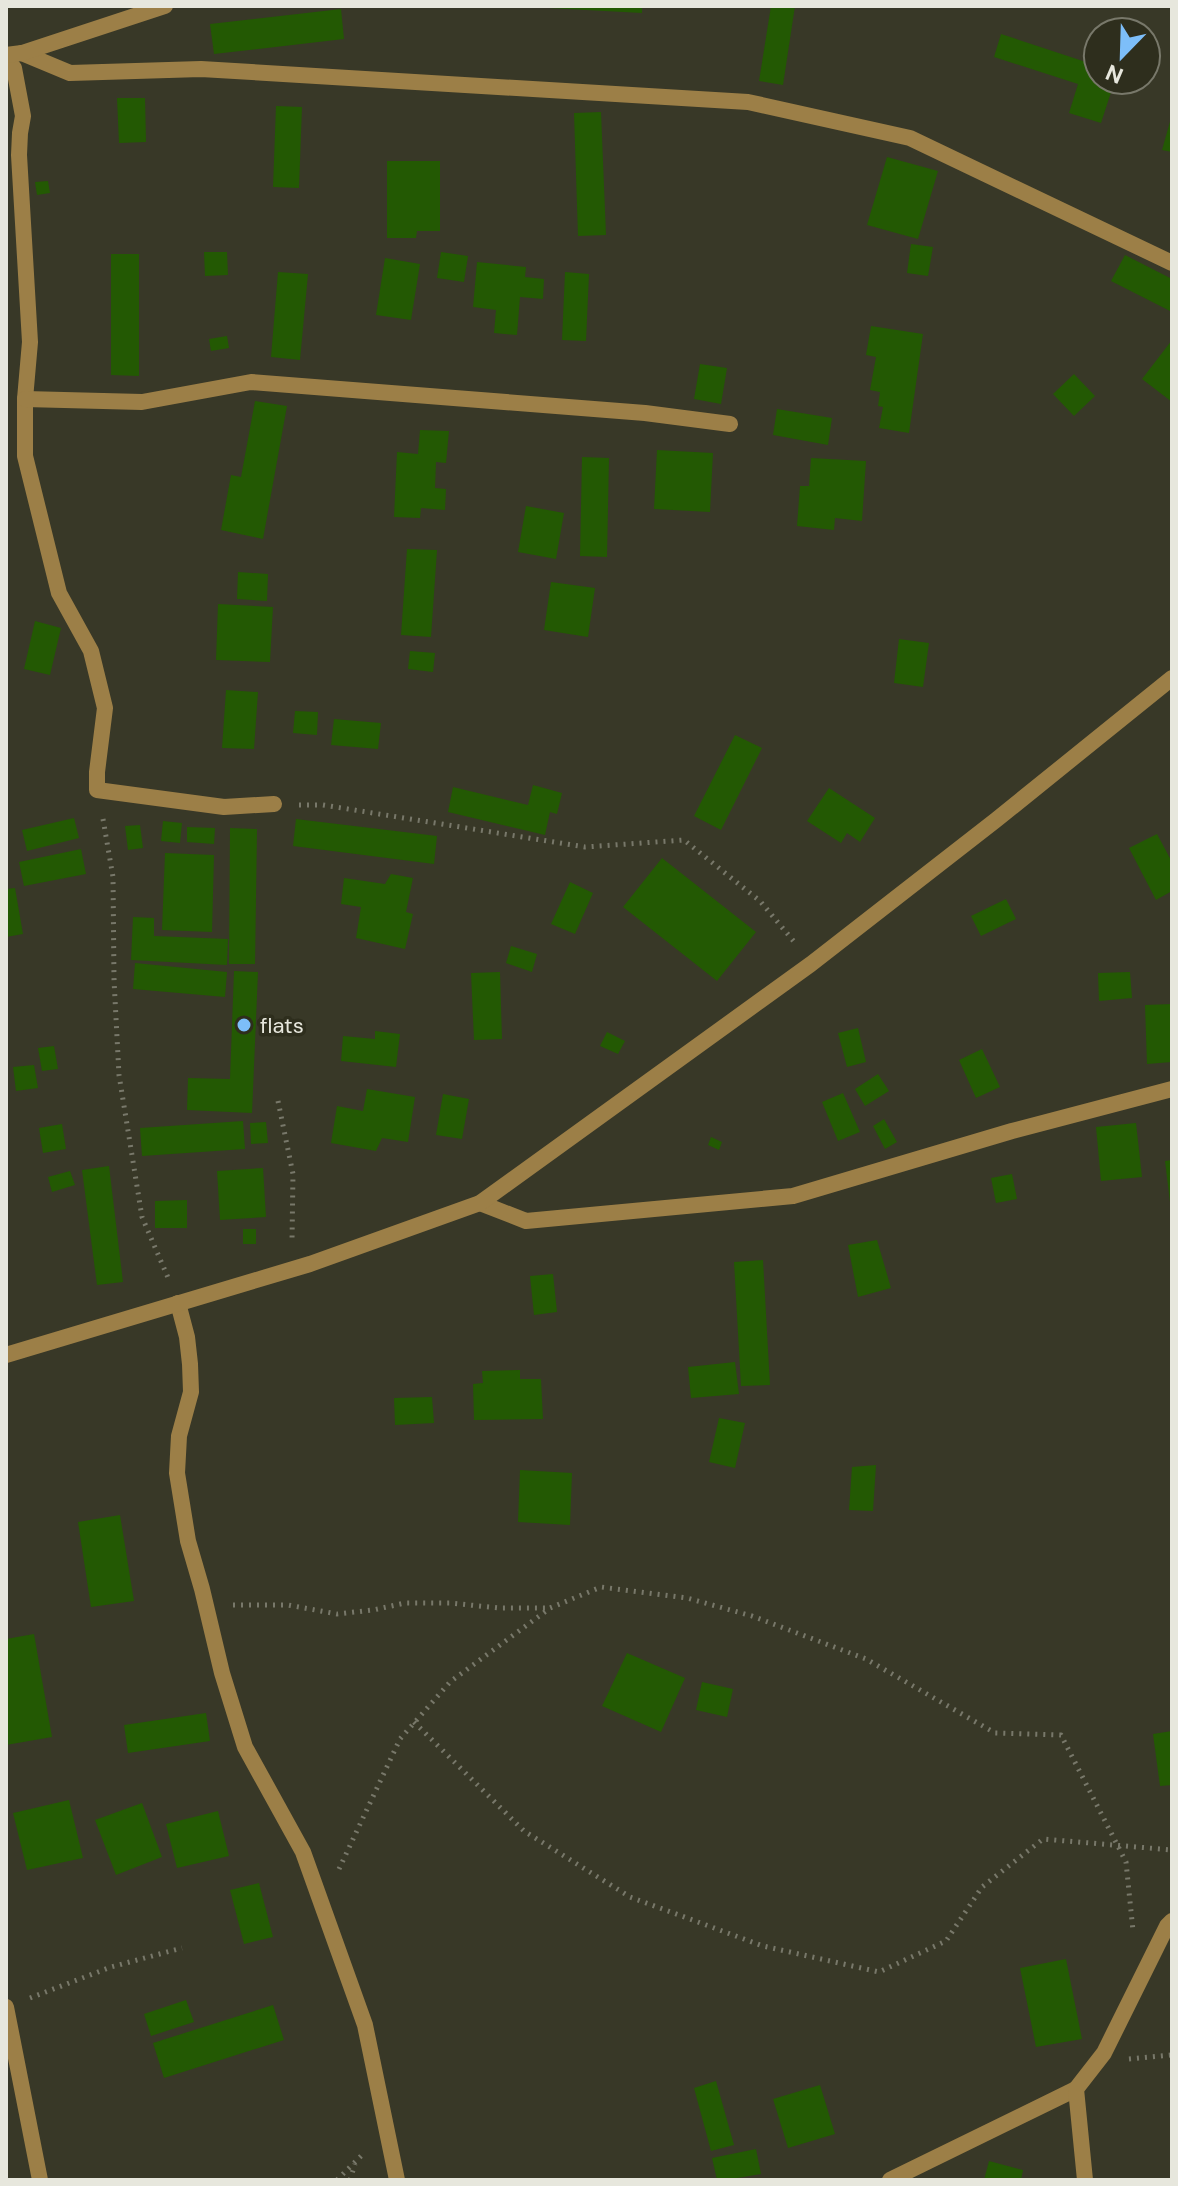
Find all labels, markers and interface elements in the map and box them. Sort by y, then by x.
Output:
north arrow [1082,16,1162,96]
text: N [1101,57,1127,90]
place label: flats [260,1011,304,1040]
marker: flats [235,1016,253,1034]

